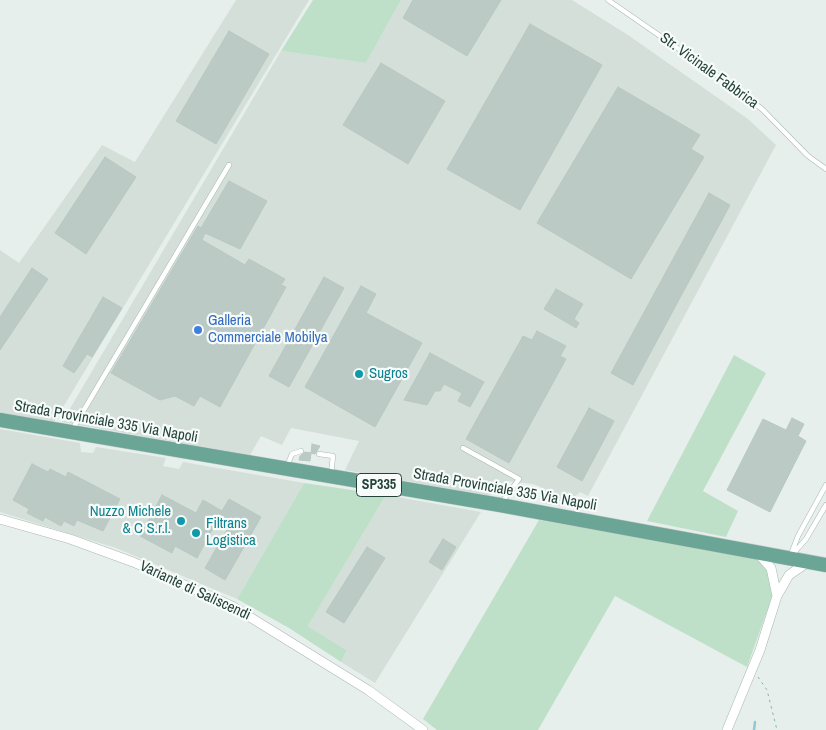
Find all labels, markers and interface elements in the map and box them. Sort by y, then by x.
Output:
street label: Str. Vicinale Fabbrica [656,29,762,113]
place label: Galleria Commerciale Mobilya [208,312,328,347]
marker: Galleria Commerciale Mobilya [192,324,204,336]
place label: Sugros [369,365,408,383]
marker: Sugros [353,368,365,380]
street label: Strada Provinciale 335 Via Napoli [13,397,199,447]
street label: Strada Provinciale 335 Via Napoli [412,465,598,515]
road number: SP335 [356,474,402,496]
place label: Nuzzo Michele & C S.r.l. [90,503,171,538]
marker: Nuzzo Michele & C S.r.l. [175,515,187,527]
place label: Filtrans Logistica [206,515,256,550]
marker: Filtrans Logistica [190,527,202,539]
street label: Variante di Saliscendi [137,557,253,625]

